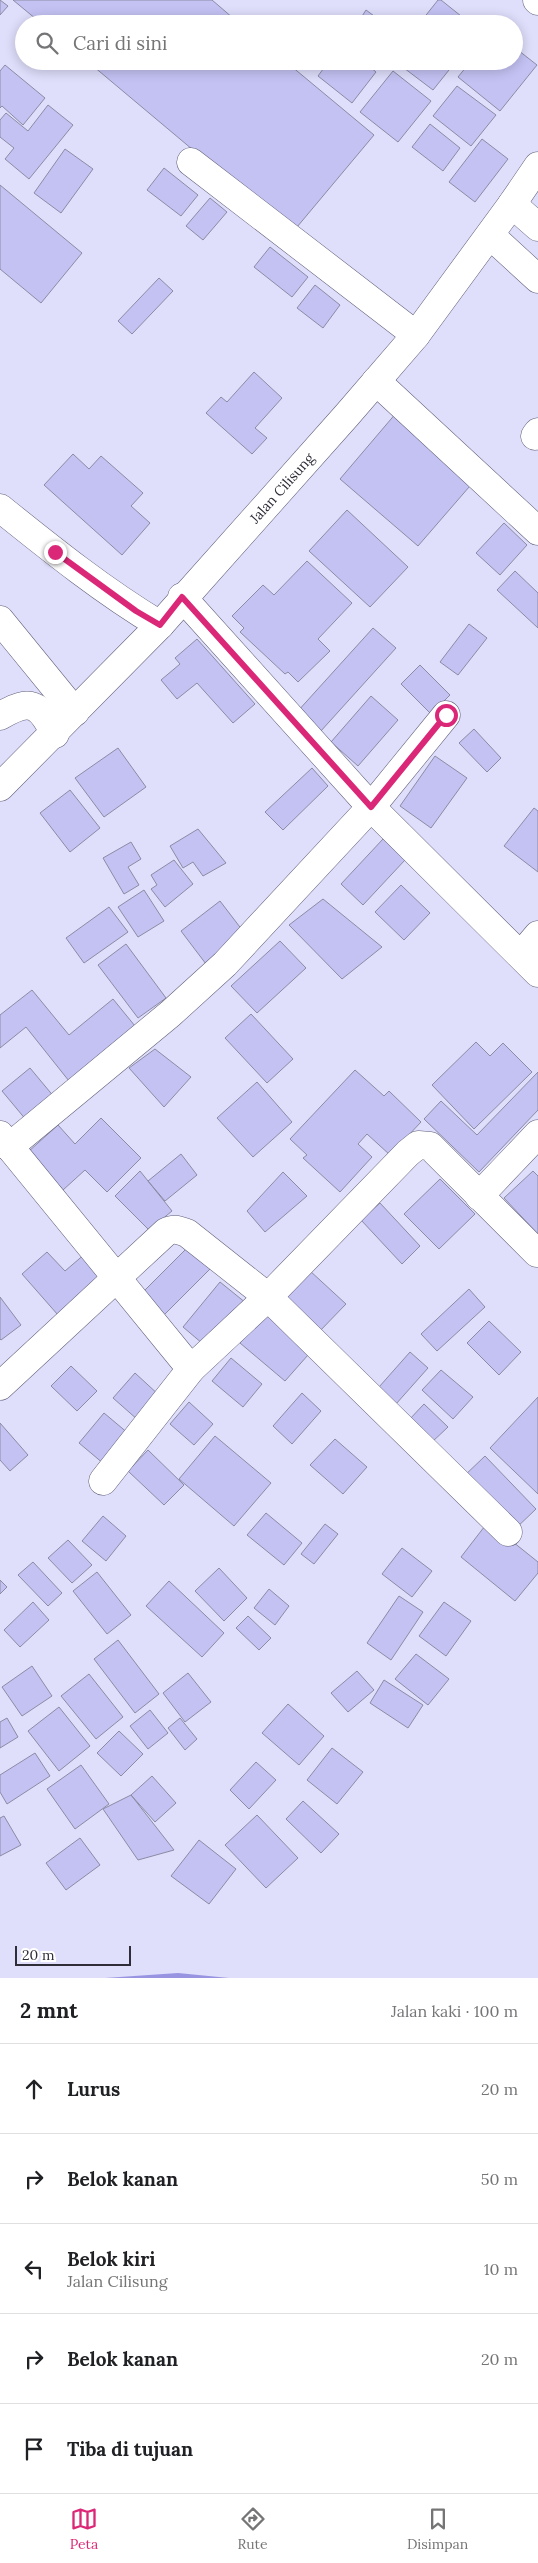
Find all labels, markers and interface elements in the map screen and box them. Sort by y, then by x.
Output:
search box [15,15,523,70]
icon: search [33,29,61,57]
text: Cari di sini [73,31,167,55]
street label: Jalan Cilisung [245,449,318,528]
route end [44,541,67,564]
route start [435,704,458,727]
scale bar [15,1943,131,1966]
text: 20 m [22,1946,54,1964]
text: 2 mnt [20,1997,78,2024]
text: Jalan kaki · 100 m [391,2001,518,2021]
icon: ahead [20,2075,48,2103]
text: Lurus [67,2077,120,2101]
text: 20 m [481,2079,518,2099]
icon: right [20,2165,48,2193]
text: Belok kanan [67,2167,178,2191]
text: 50 m [481,2169,518,2189]
text: Belok kiri [67,2247,156,2271]
icon: left [20,2255,48,2283]
text: 10 m [484,2259,518,2279]
text: Jalan Cilisung [67,2271,168,2291]
icon: right [20,2345,48,2373]
text: Belok kanan [67,2347,178,2371]
text: 20 m [481,2349,518,2369]
icon: arrive [20,2435,48,2463]
text: Tiba di tujuan [67,2437,193,2461]
tab: Peta [70,2505,98,2553]
tab: Rute [237,2505,268,2553]
tab: Disimpan [407,2505,468,2553]

